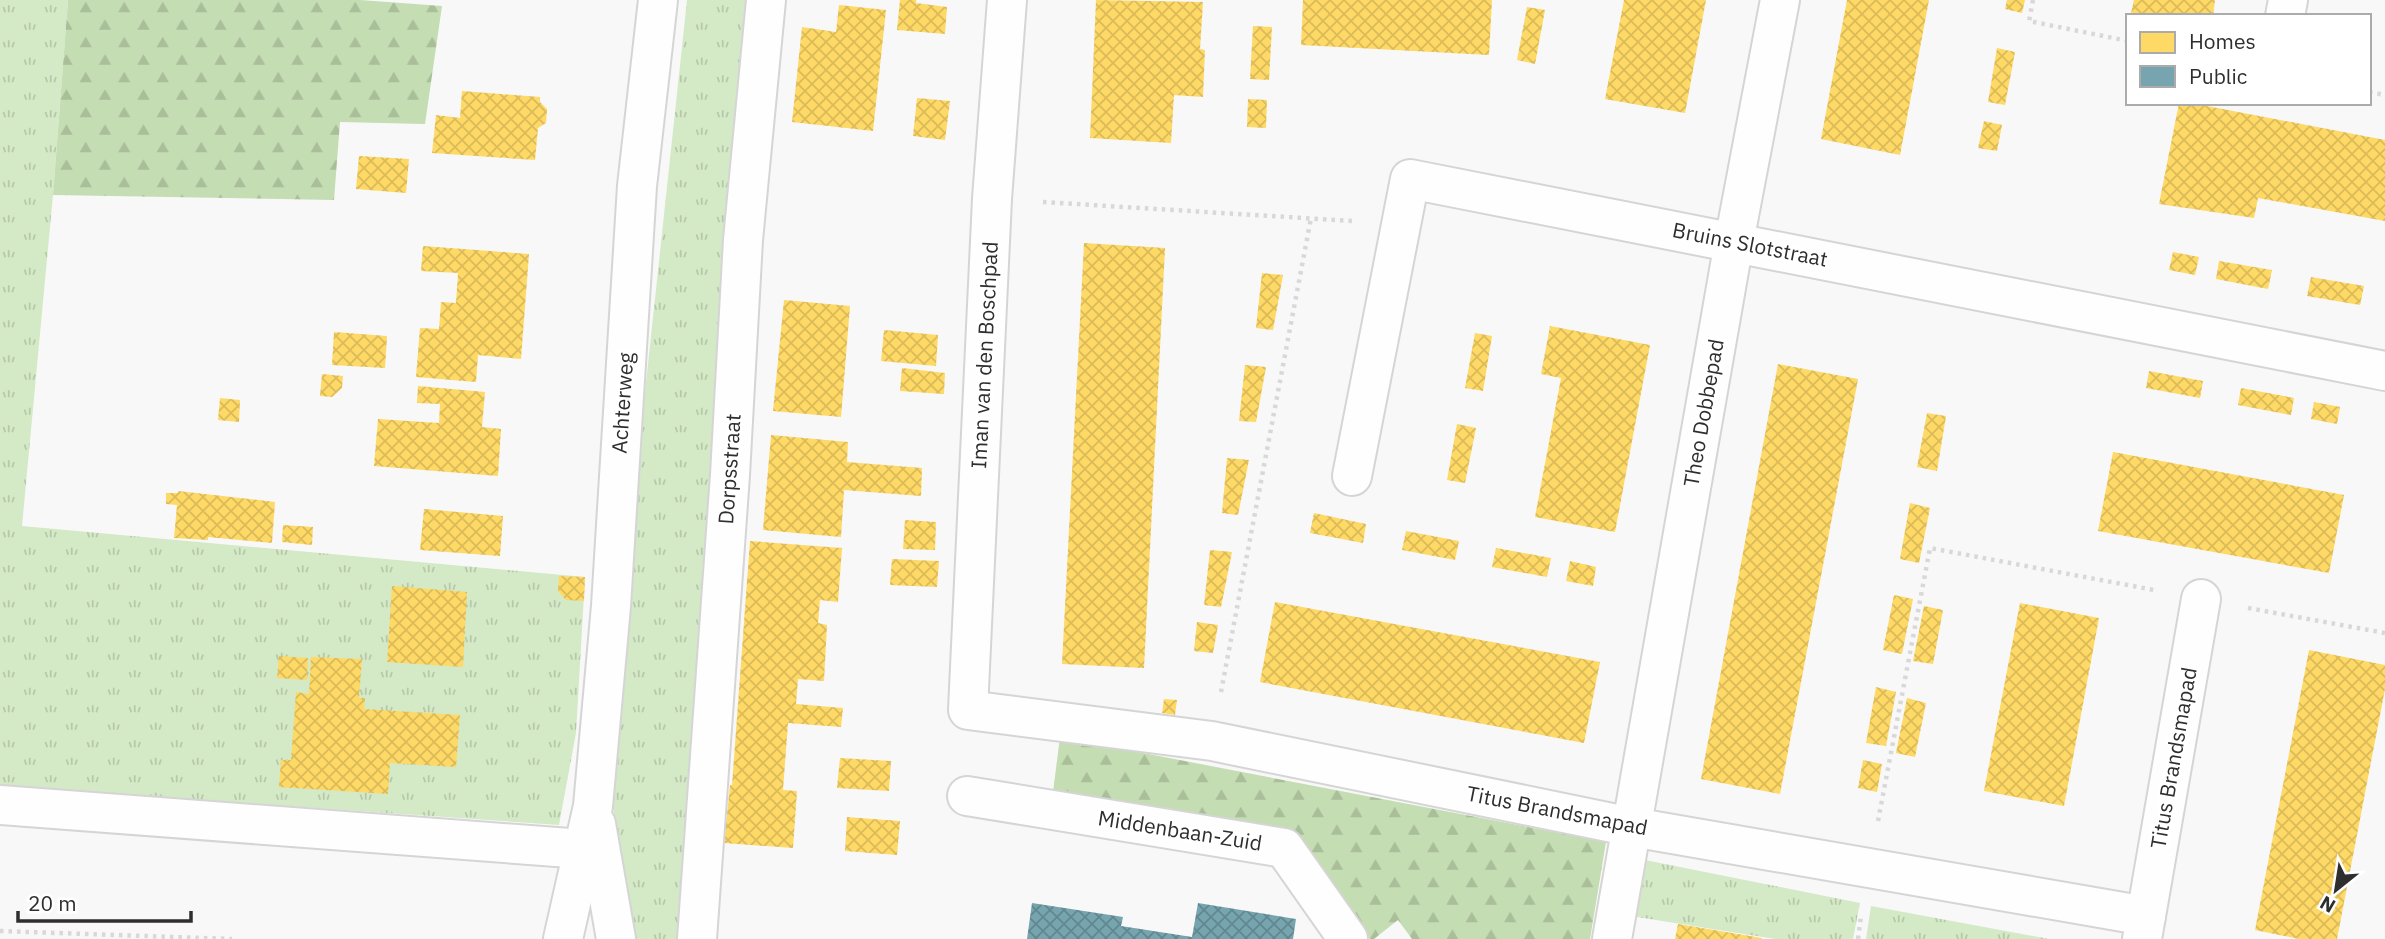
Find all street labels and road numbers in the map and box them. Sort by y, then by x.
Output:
street label: Bruins Slotstraat [1670,215,1830,273]
street label: Iman van den Boschpad [964,241,1004,469]
street label: Theo Dobbepad [1676,337,1730,489]
street label: Achterweg [605,351,639,454]
street label: Dorpsstraat [711,413,747,525]
street label: Titus Brandsmapad [2143,665,2203,851]
street label: Titus Brandsmapad [1464,779,1650,841]
street label: Middenbaan-Zuid [1096,803,1264,857]

